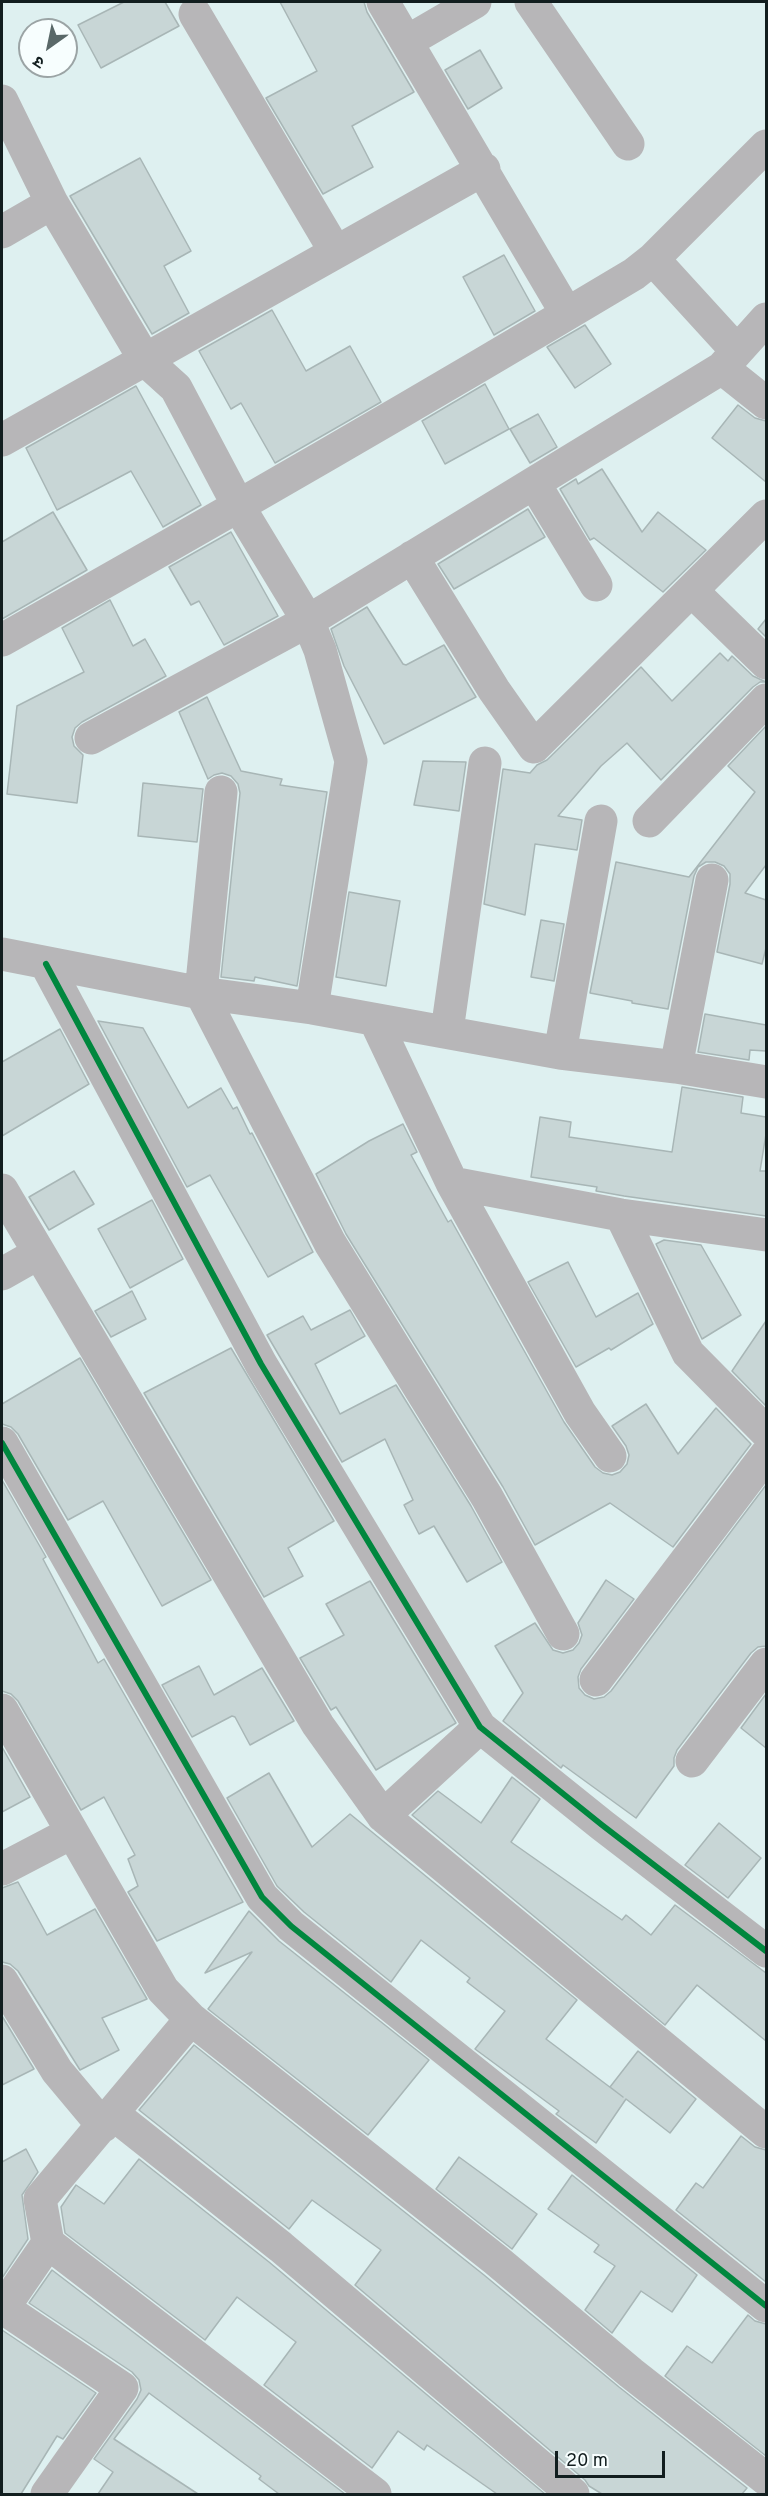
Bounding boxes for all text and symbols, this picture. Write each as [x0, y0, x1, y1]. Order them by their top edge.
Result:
north arrow [18, 18, 78, 78]
text: उ [30, 50, 49, 72]
scale bar [558, 2439, 668, 2477]
text: 20 m [566, 2450, 608, 2473]

